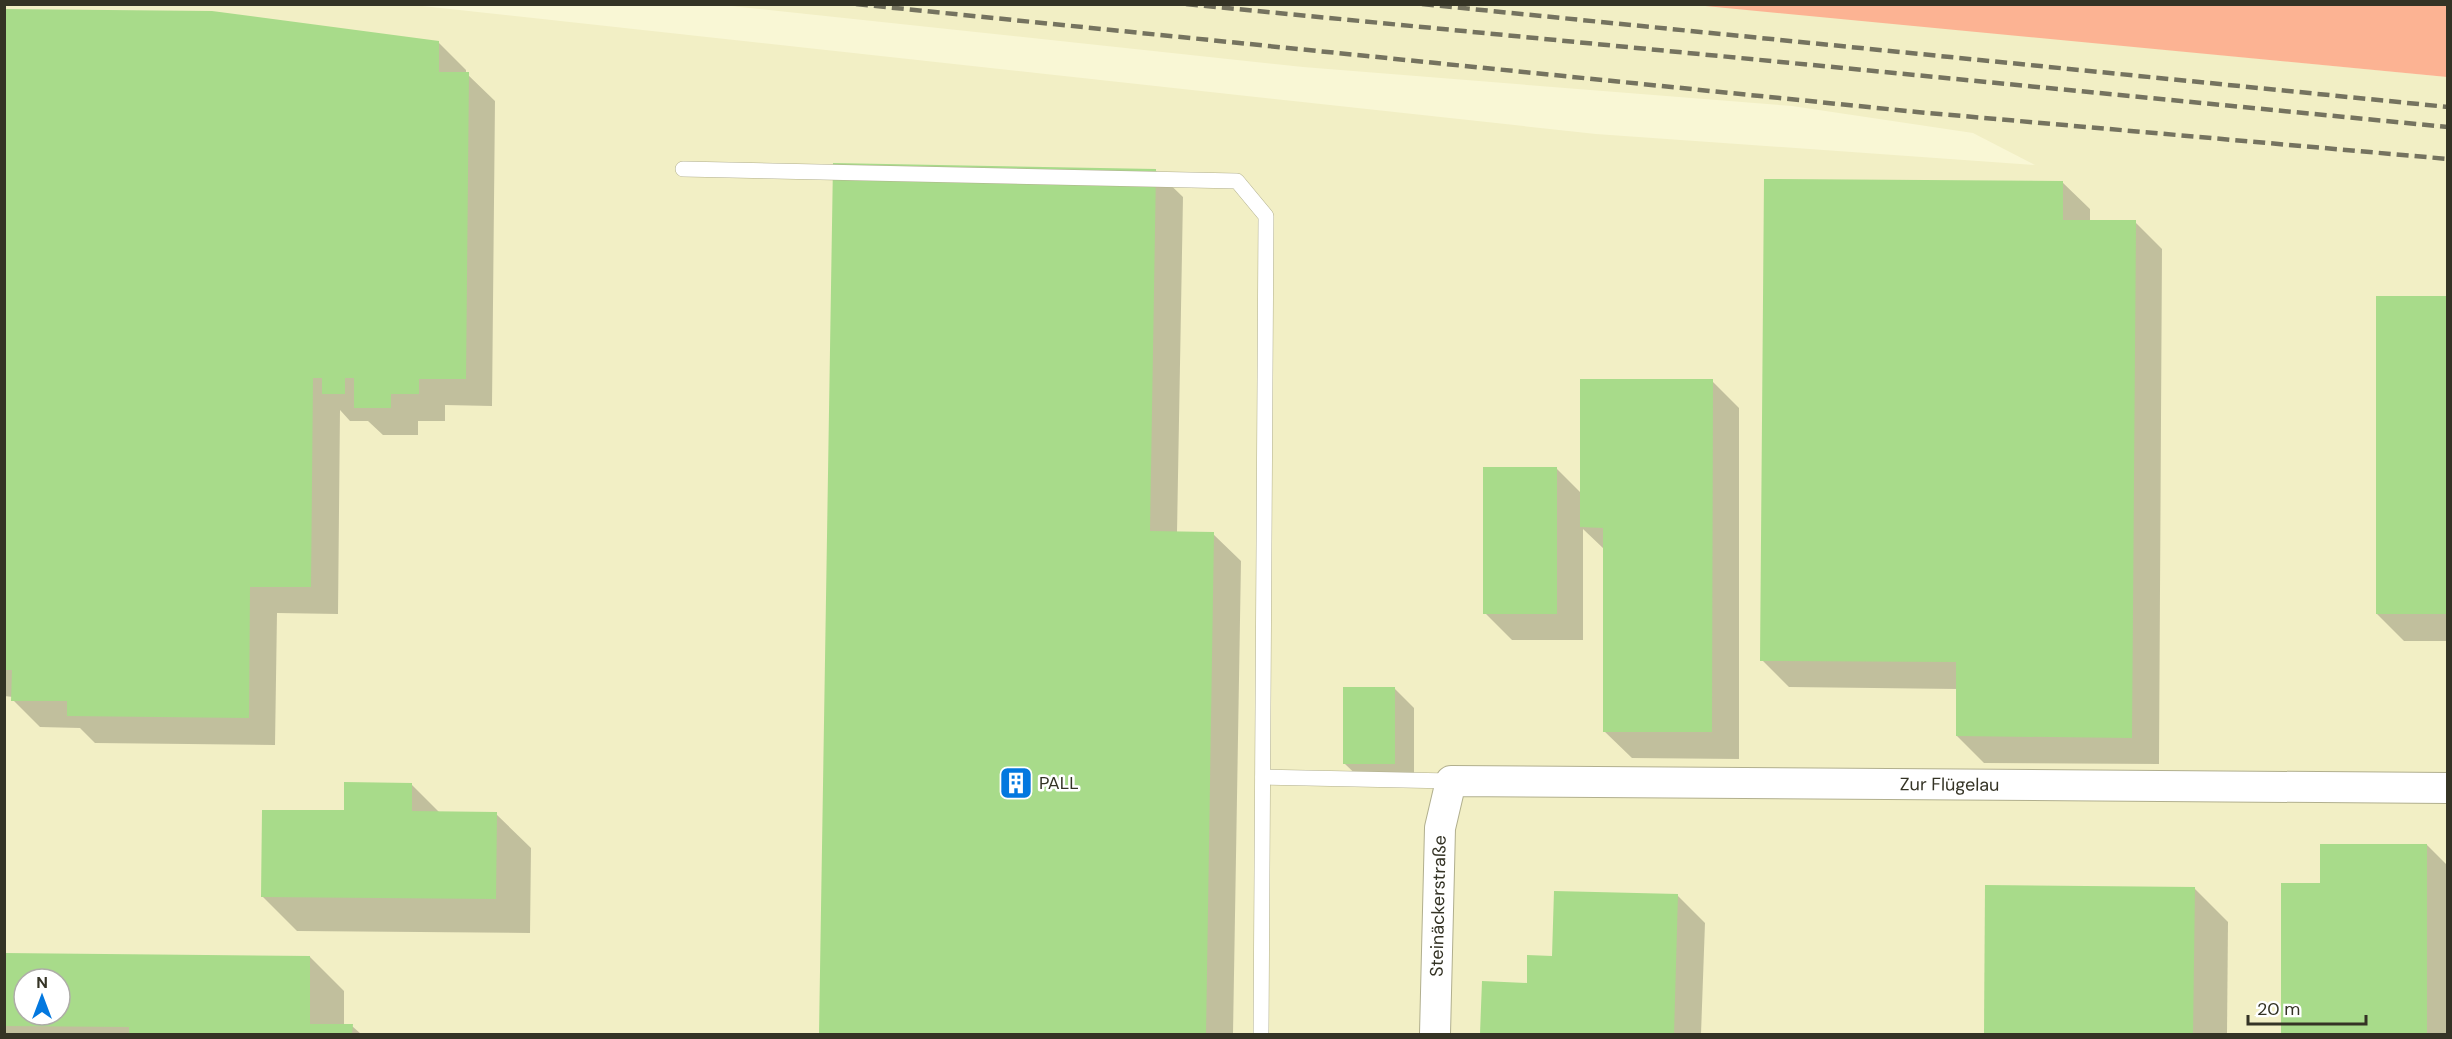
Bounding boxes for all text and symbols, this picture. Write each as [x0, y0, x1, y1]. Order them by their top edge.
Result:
building icon: PALL [998, 765, 1034, 801]
place label: PALL [1039, 771, 1079, 795]
street label: Zur Flügelau [1900, 772, 2000, 797]
street label: Steinäckerstraße [1424, 835, 1452, 977]
north arrow [12, 967, 72, 1027]
text: N [36, 972, 48, 993]
scale bar [2248, 988, 2366, 1026]
text: 20 m [2257, 997, 2300, 1021]

